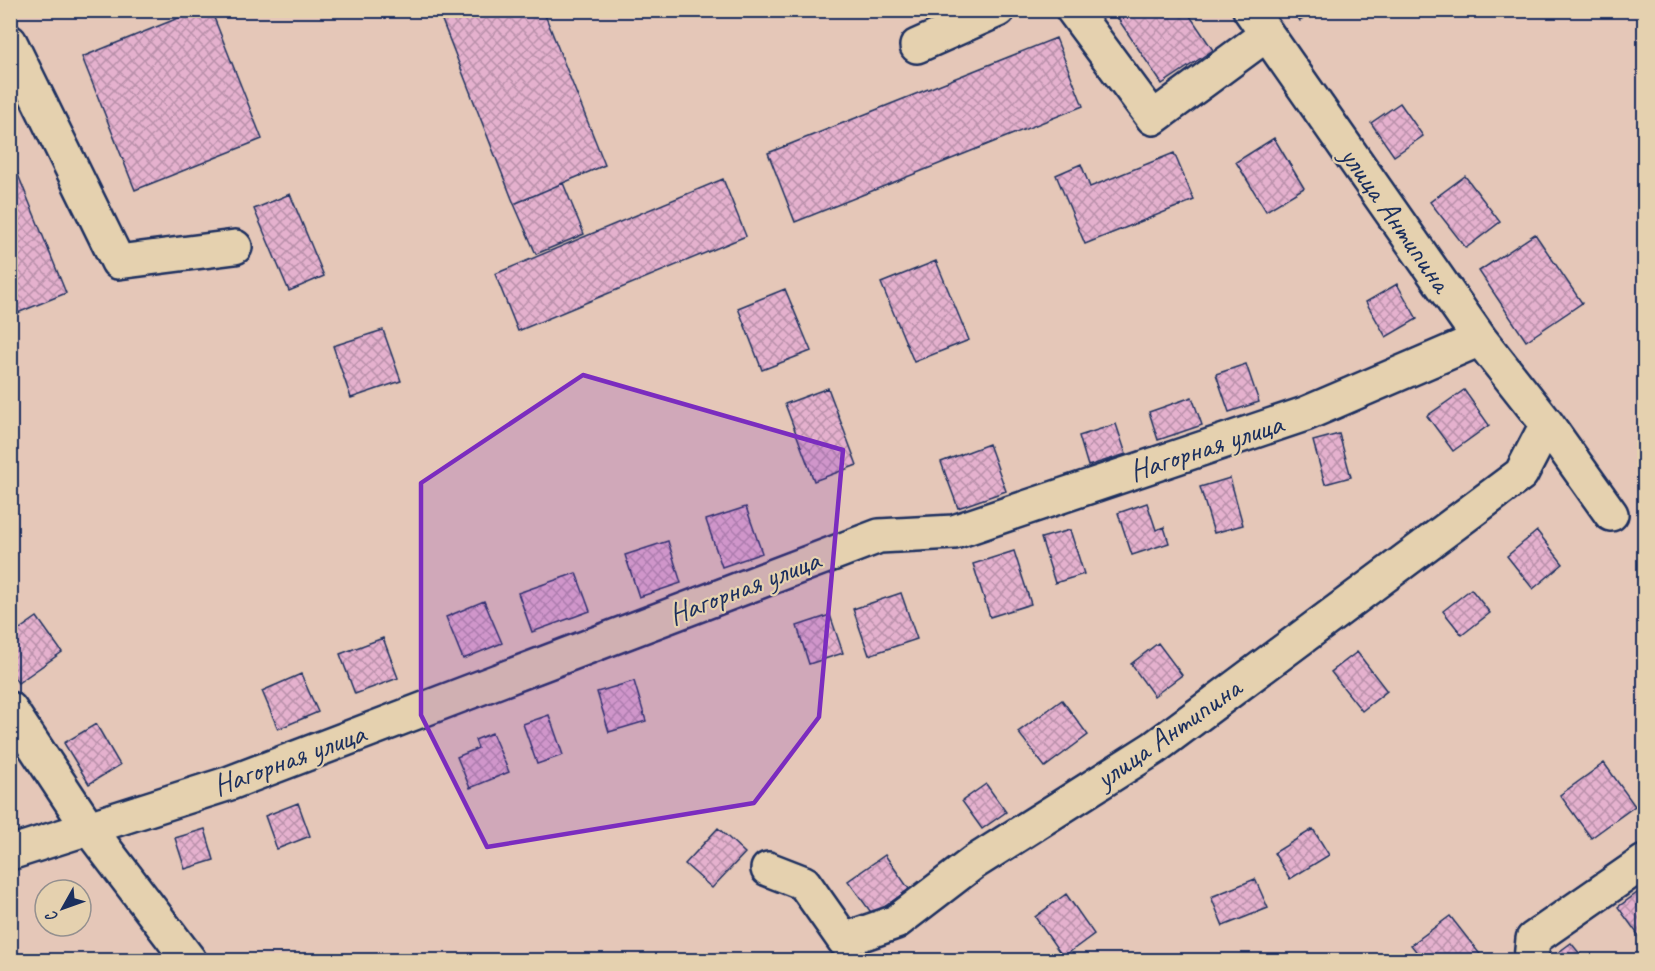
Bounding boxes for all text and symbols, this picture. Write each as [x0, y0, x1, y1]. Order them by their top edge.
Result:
street label: улица Антипина [1331, 137, 1462, 301]
street label: Нагорная улица [1124, 404, 1289, 490]
street label: Нагорная улица [663, 540, 827, 633]
street label: улица Антипина [1086, 667, 1250, 798]
street label: Нагорная улица [208, 713, 372, 804]
north arrow [33, 878, 93, 938]
text: С [41, 906, 62, 926]

